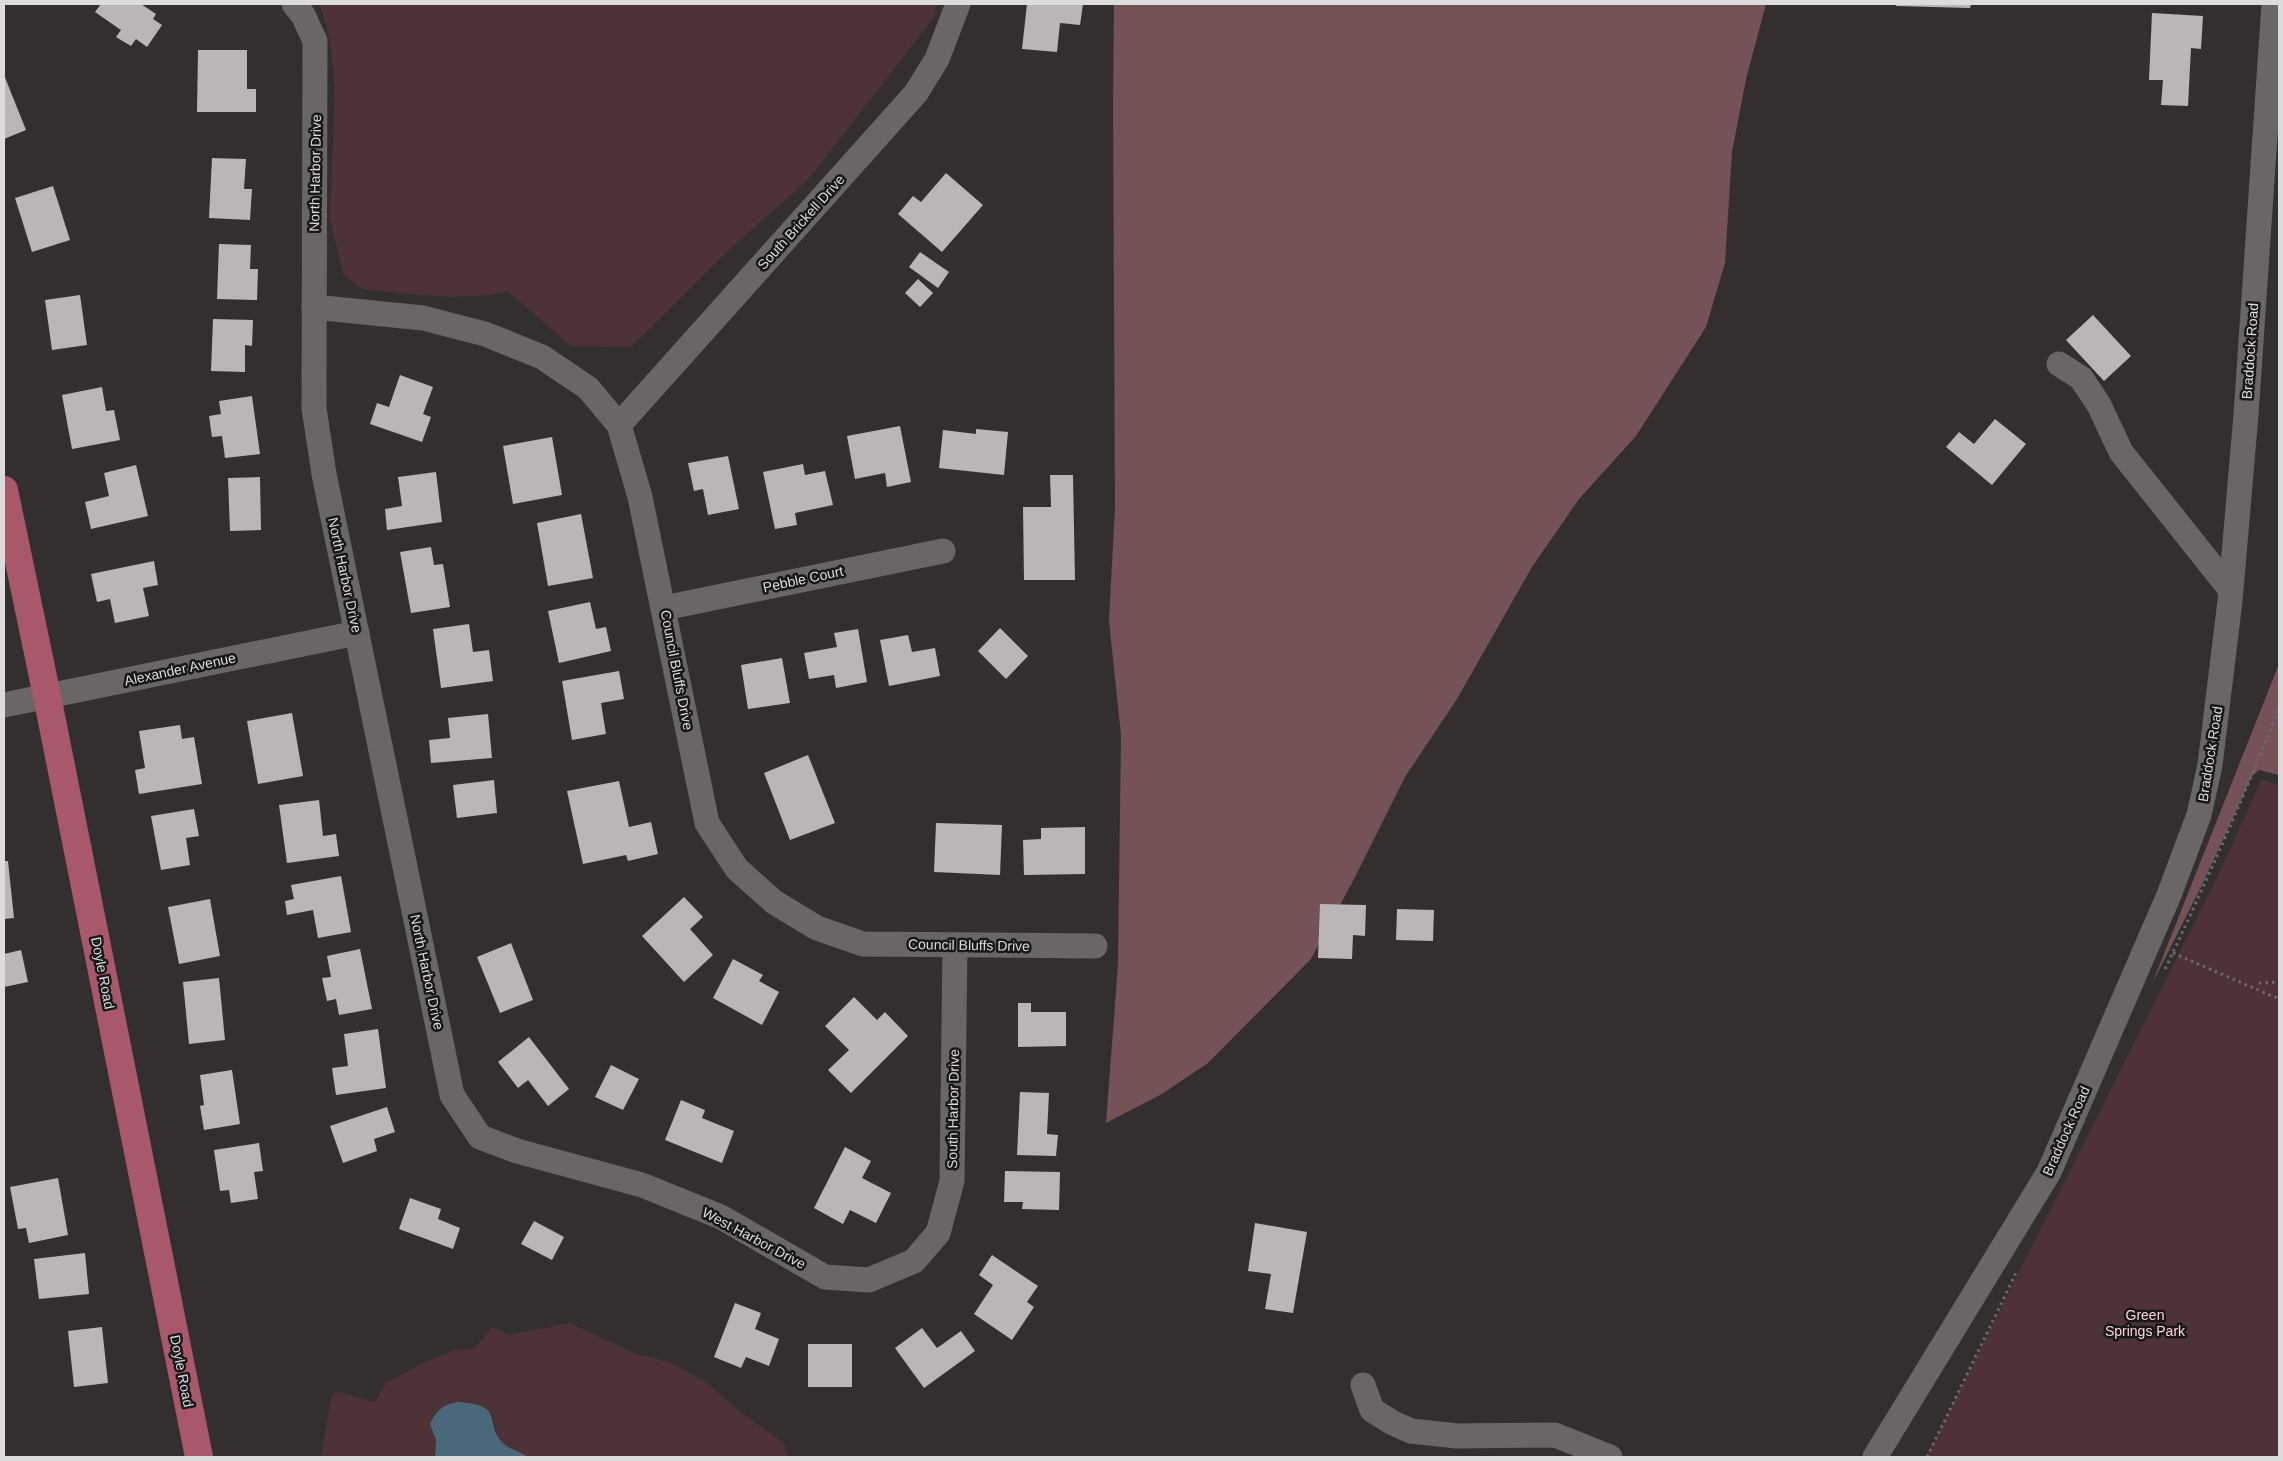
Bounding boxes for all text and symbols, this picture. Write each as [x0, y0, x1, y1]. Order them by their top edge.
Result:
street label: North Harbor Drive [306, 114, 324, 232]
street label: South Brickell Drive [754, 171, 848, 273]
street label: Braddock Road [2239, 302, 2261, 400]
street label: North Harbor Drive [325, 516, 365, 634]
street label: Pebble Court [761, 563, 845, 595]
street label: Council Bluffs Drive [658, 609, 697, 732]
street label: Alexander Avenue [123, 649, 237, 689]
street label: Braddock Road [2195, 705, 2225, 803]
street label: North Harbor Drive [407, 913, 447, 1031]
street label: Doyle Road [88, 936, 118, 1010]
street label: Council Bluffs Drive [908, 936, 1030, 954]
street label: South Harbor Drive [944, 1049, 962, 1169]
street label: Braddock Road [2039, 1084, 2093, 1178]
street label: West Harbor Drive [700, 1204, 809, 1272]
park label: Green Springs Park [2105, 1307, 2186, 1339]
street label: Doyle Road [167, 1334, 197, 1408]

